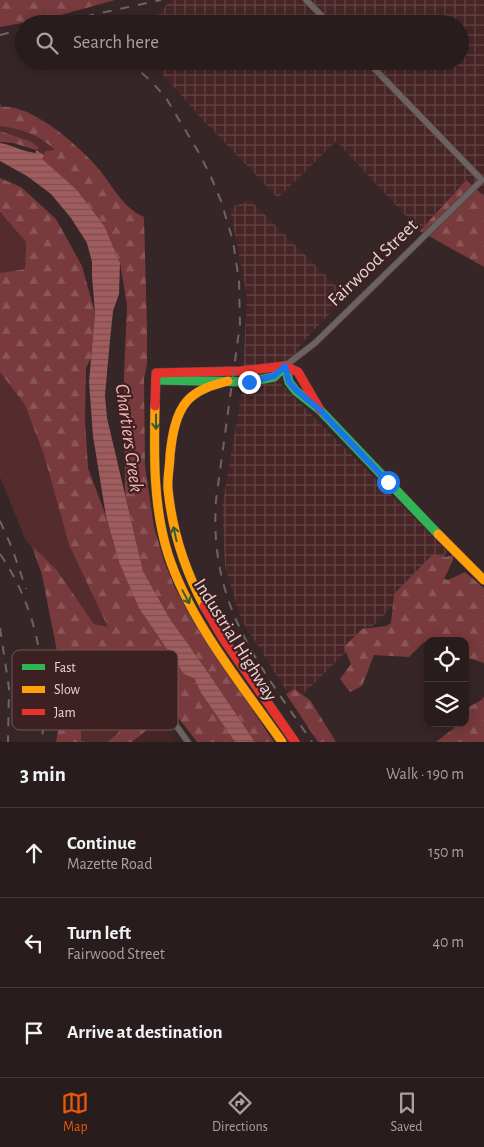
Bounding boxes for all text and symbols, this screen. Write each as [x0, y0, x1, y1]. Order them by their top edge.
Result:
search box [15, 15, 469, 70]
icon: search [33, 29, 61, 57]
text: Search here [73, 33, 159, 52]
street label: Fairwood Street [325, 216, 421, 310]
route end [238, 371, 261, 394]
water label: Chartiers Creek [111, 382, 147, 494]
one-way arrow [151, 414, 161, 430]
route start [377, 471, 400, 494]
one-way arrow [170, 527, 179, 543]
street label: Industrial Highway [190, 576, 280, 704]
one-way arrow [182, 589, 191, 604]
map controls [424, 637, 469, 727]
button: locate [424, 637, 469, 682]
legend [12, 650, 178, 730]
text: Fast [54, 661, 76, 675]
button: layers [424, 682, 469, 727]
text: Slow [54, 683, 81, 697]
text: Jam [54, 706, 76, 720]
text: 3 min [20, 764, 66, 785]
text: Walk · 190 m [386, 766, 464, 782]
text: Continue [67, 834, 136, 853]
icon: ahead [20, 839, 48, 867]
text: 150 m [428, 844, 464, 860]
text: Mazette Road [67, 856, 152, 872]
text: Turn left [67, 924, 131, 943]
icon: left [20, 929, 48, 957]
text: 40 m [432, 934, 464, 950]
text: Fairwood Street [67, 946, 165, 962]
icon: arrive [20, 1019, 48, 1047]
text: Arrive at destination [67, 1023, 223, 1042]
tab: Map [61, 1089, 89, 1136]
tab: Directions [212, 1089, 268, 1136]
tab: Saved [391, 1089, 423, 1136]

